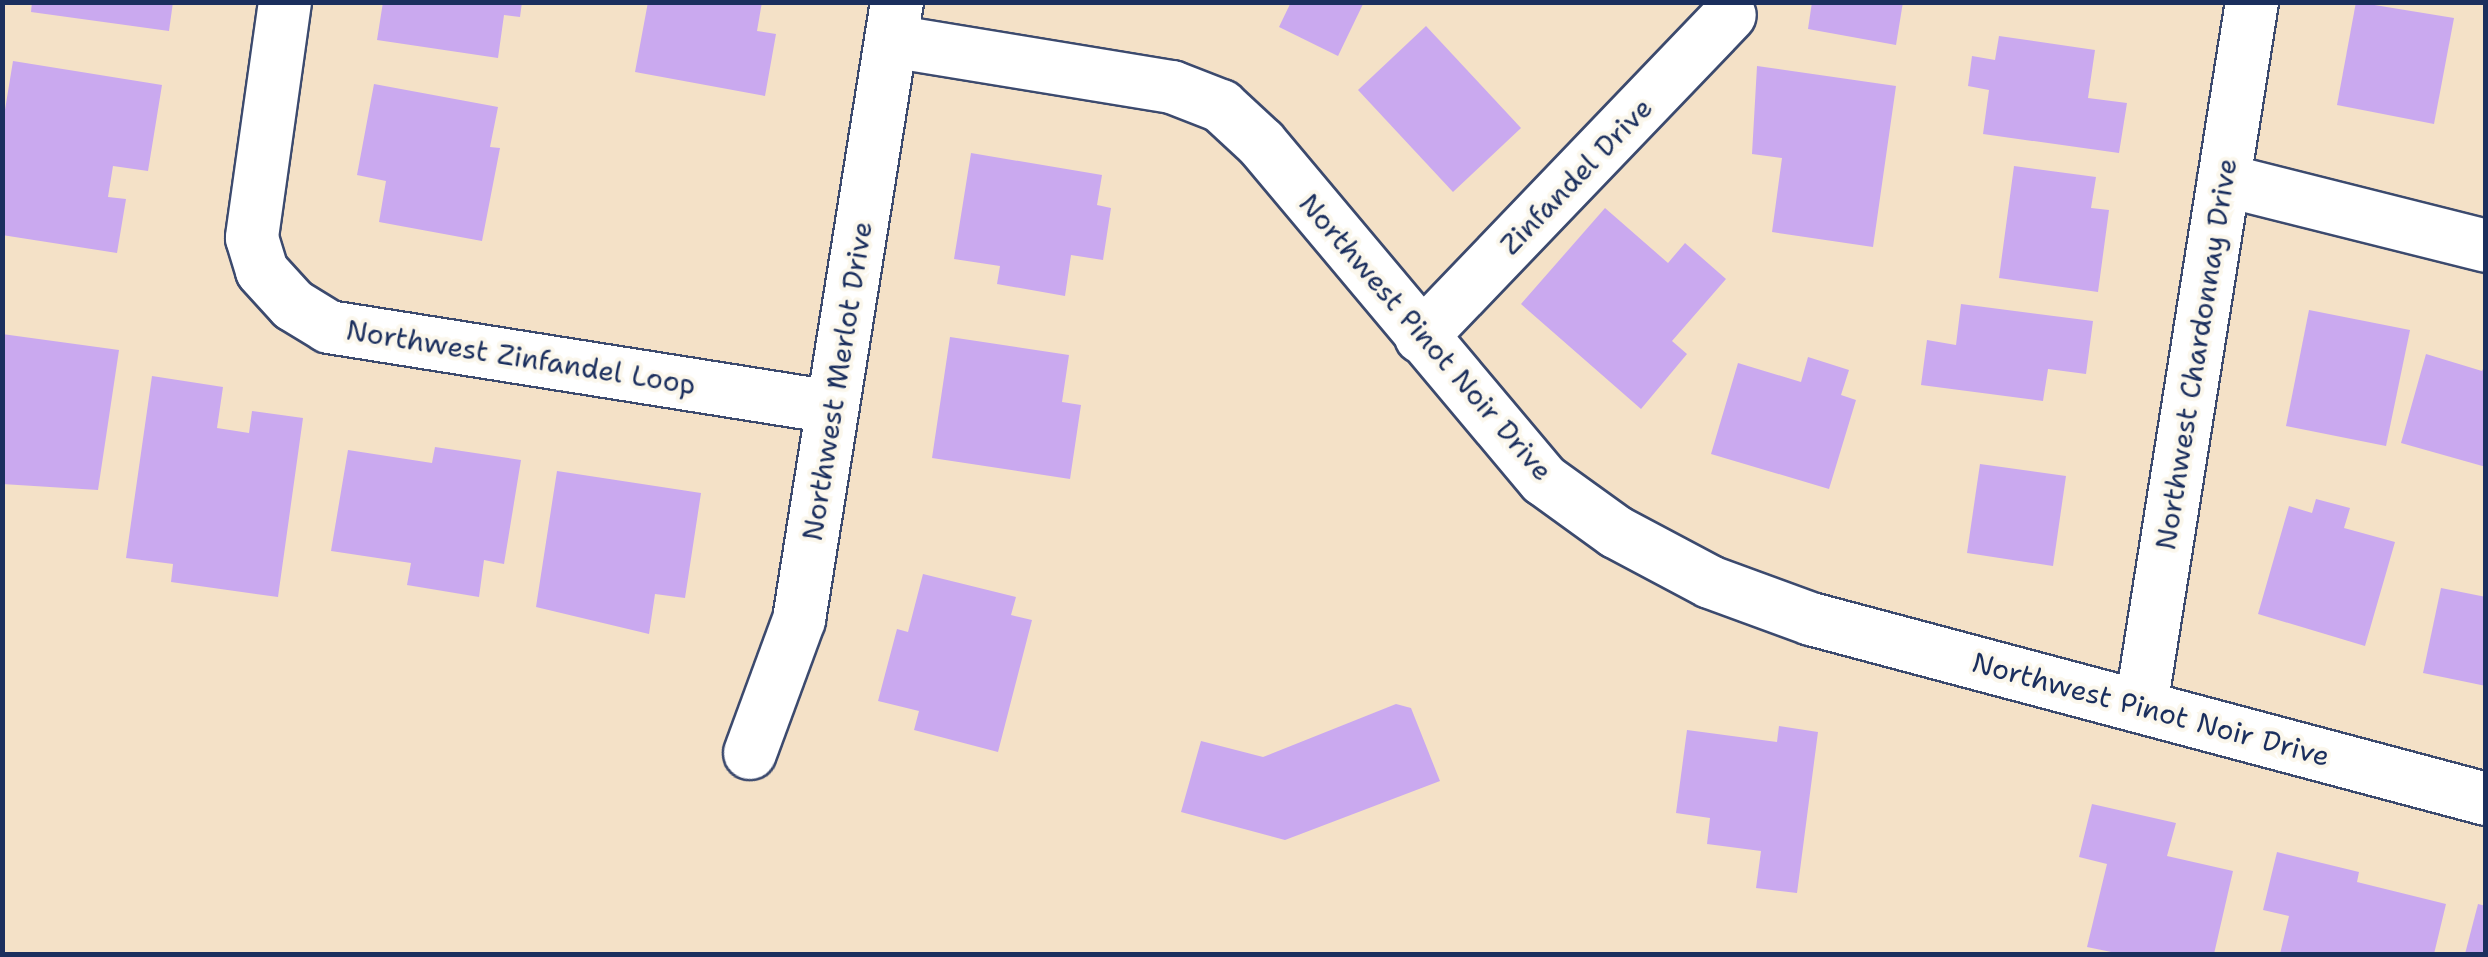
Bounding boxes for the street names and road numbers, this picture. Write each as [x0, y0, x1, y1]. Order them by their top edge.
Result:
street label: Zinfandel Drive [1493, 91, 1659, 261]
street label: Northwest Chardonnay Drive [2148, 156, 2244, 552]
street label: Northwest Pinot Noir Drive [1292, 187, 1560, 487]
street label: Northwest Merlot Drive [795, 219, 879, 543]
street label: Northwest Zinfandel Loop [344, 313, 698, 401]
street label: Northwest Pinot Noir Drive [1968, 645, 2334, 773]

